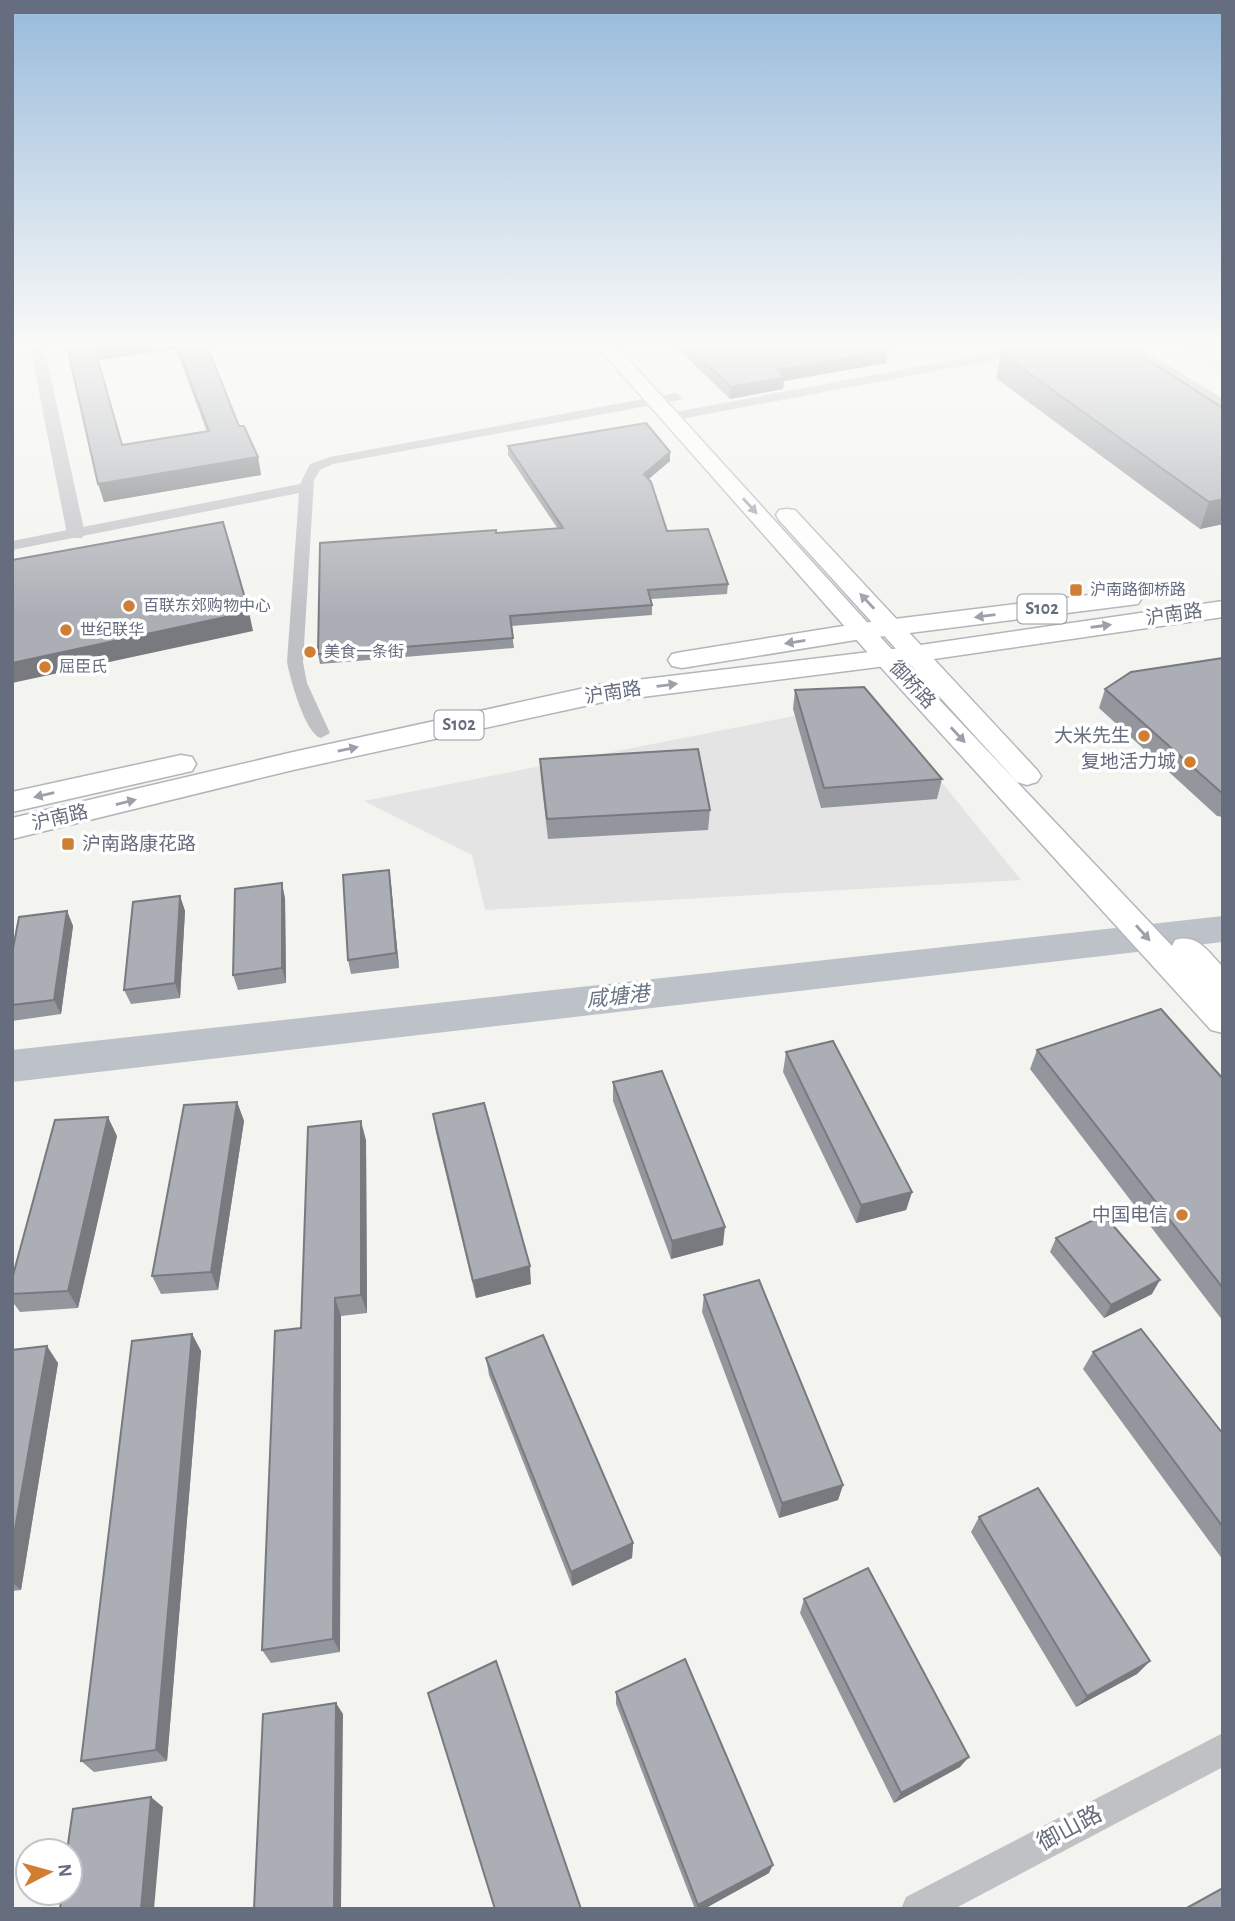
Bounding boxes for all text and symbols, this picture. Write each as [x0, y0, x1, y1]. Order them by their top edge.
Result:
one-way arrow [741, 497, 757, 514]
place label: 沪南路御桥路 [1090, 581, 1186, 598]
marker: 沪南路御桥路 [1068, 582, 1084, 598]
one-way arrow [859, 593, 875, 610]
road number: S102 [1018, 594, 1066, 624]
place label: 百联东郊购物中心 [143, 597, 271, 614]
marker: 百联东郊购物中心 [121, 598, 137, 614]
street label: 沪南路 [1144, 601, 1204, 628]
one-way arrow [974, 610, 996, 621]
one-way arrow [1090, 620, 1112, 631]
place label: 世纪联华 [80, 621, 144, 638]
marker: 世纪联华 [58, 622, 74, 638]
one-way arrow [783, 637, 805, 648]
place label: 美食一条街 [324, 643, 404, 660]
marker: 美食一条街 [302, 644, 318, 660]
street label: 御桥路 [886, 656, 940, 712]
place label: 屈臣氏 [59, 658, 107, 675]
marker: 屈臣氏 [37, 659, 53, 675]
street label: 沪南路 [583, 678, 643, 707]
one-way arrow [656, 679, 678, 690]
road number: S102 [434, 710, 484, 740]
one-way arrow [950, 726, 966, 743]
place label: 大米先生 [1054, 726, 1130, 746]
marker: 大米先生 [1136, 728, 1152, 744]
one-way arrow [337, 744, 359, 755]
place label: 复地活力城 [1081, 751, 1176, 772]
marker: 复地活力城 [1182, 754, 1198, 770]
one-way arrow [33, 789, 55, 800]
one-way arrow [115, 796, 137, 807]
street label: 沪南路 [30, 801, 90, 834]
place label: 沪南路康花路 [82, 833, 196, 854]
marker: 沪南路康花路 [60, 836, 76, 852]
one-way arrow [1135, 924, 1151, 942]
water label: 咸塘港 [585, 982, 653, 1011]
place label: 中国电信 [1092, 1204, 1168, 1225]
marker: 中国电信 [1174, 1207, 1190, 1223]
street label: 御山路 [1033, 1801, 1106, 1855]
north arrow [14, 1837, 84, 1907]
text: N [54, 1863, 75, 1878]

